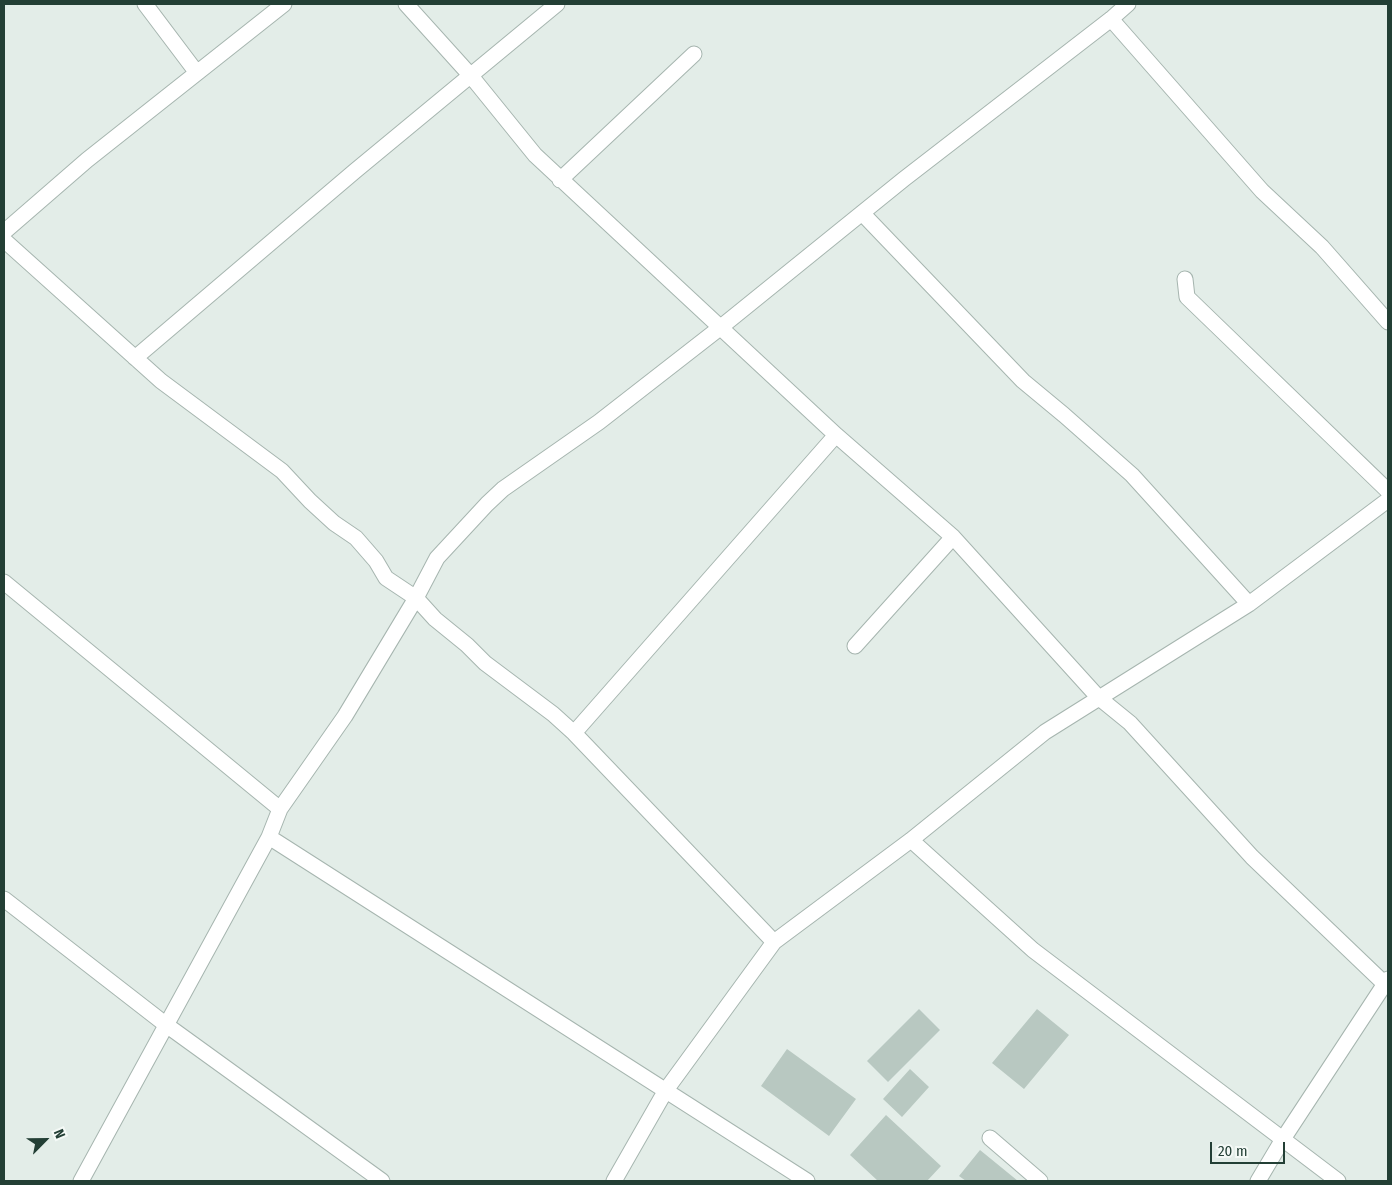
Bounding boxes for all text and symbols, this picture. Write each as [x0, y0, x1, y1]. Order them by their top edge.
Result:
north arrow [20, 1115, 70, 1165]
text: N [50, 1127, 69, 1141]
scale bar [1212, 1132, 1287, 1164]
text: 20 m [1218, 1142, 1248, 1160]

